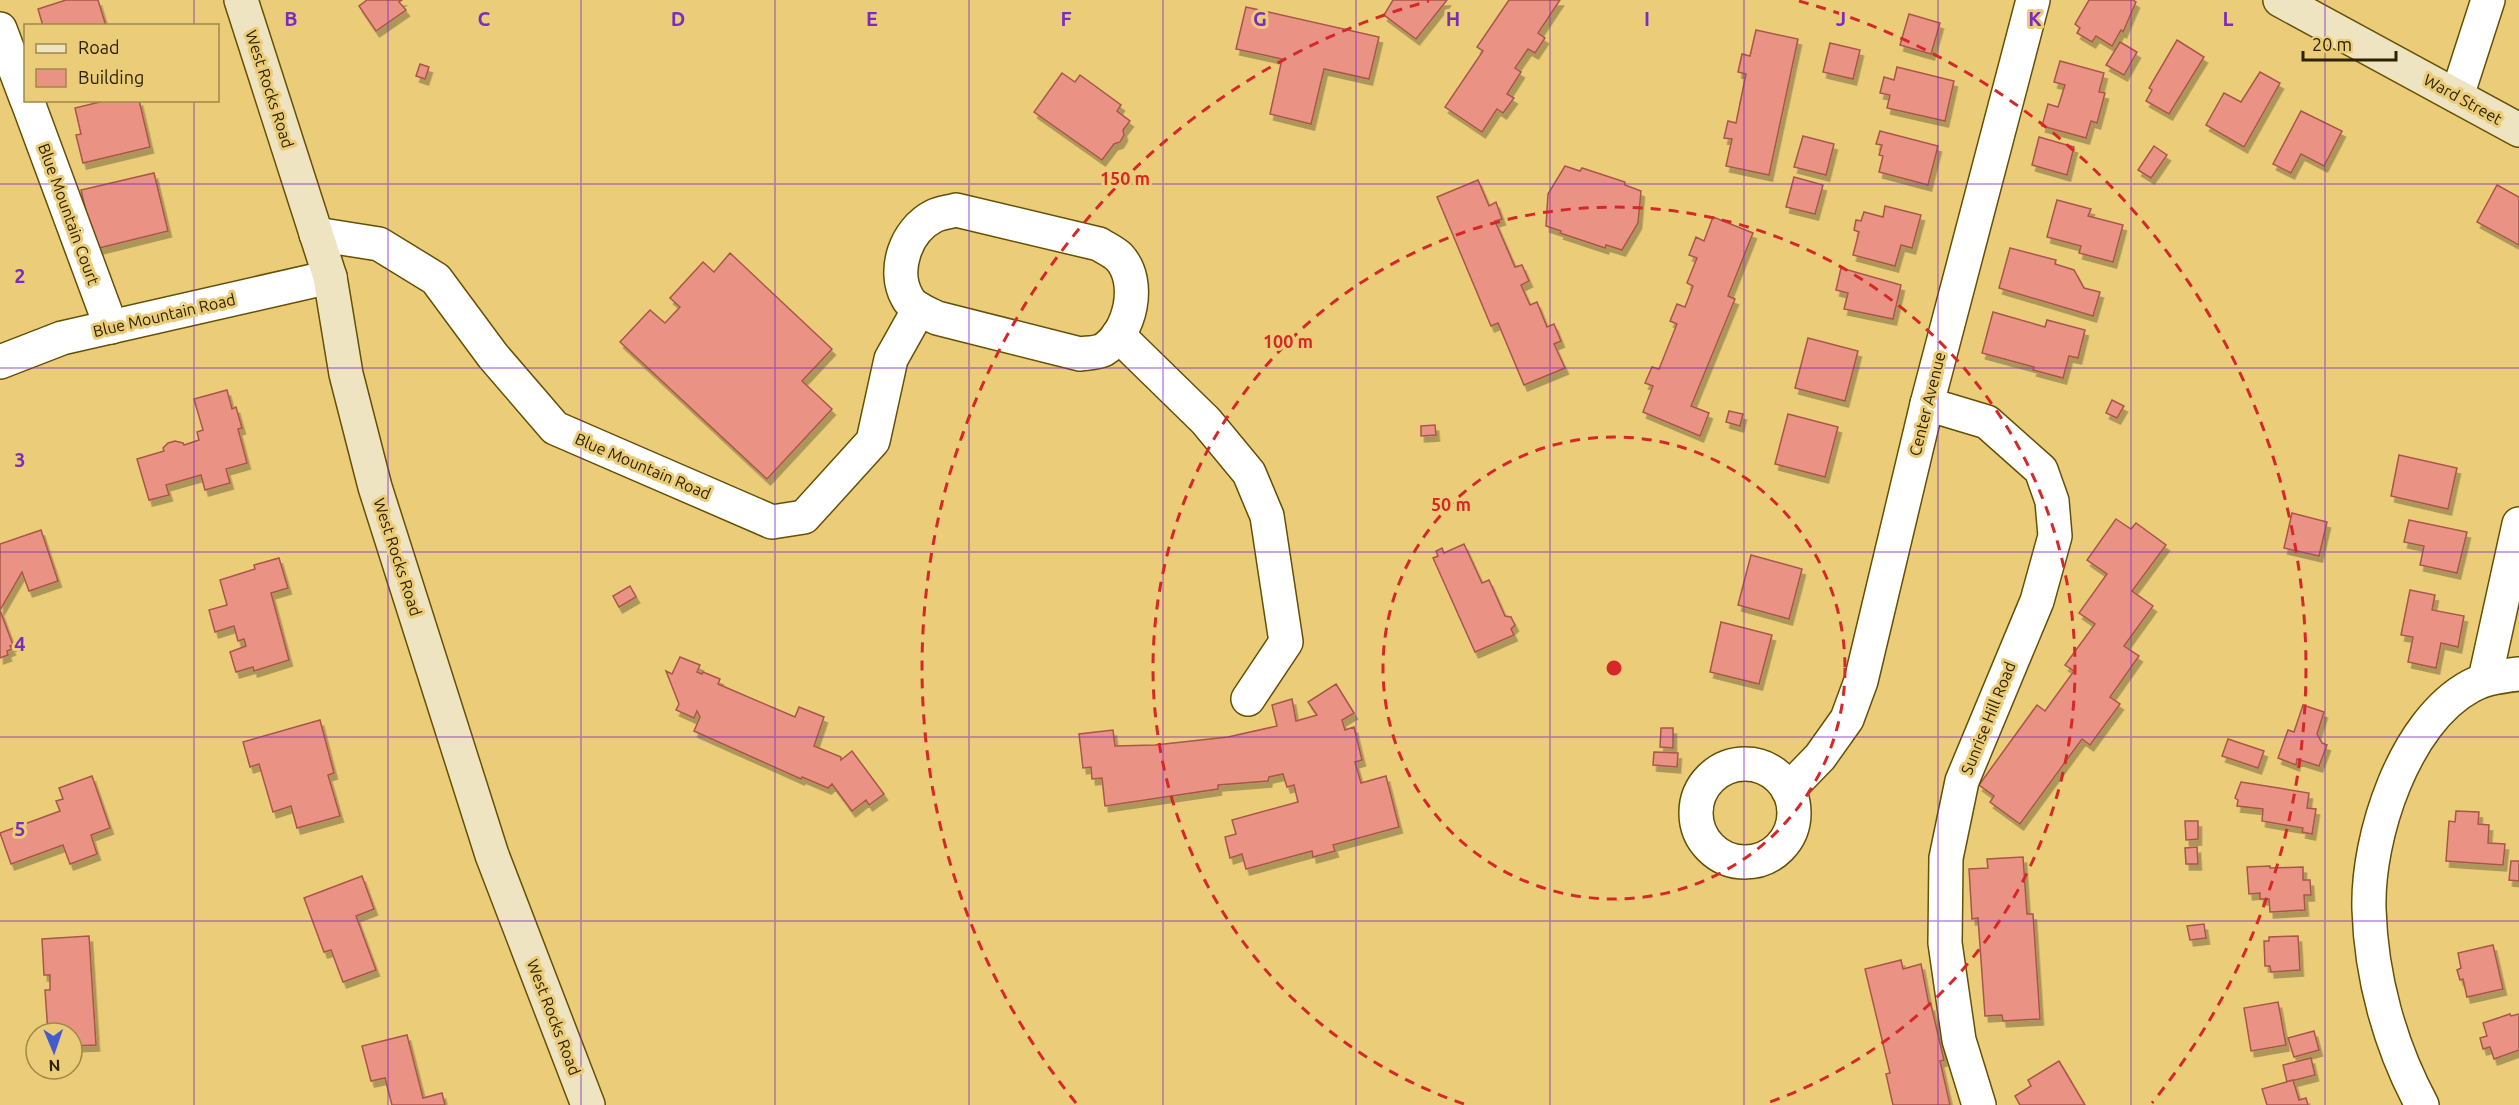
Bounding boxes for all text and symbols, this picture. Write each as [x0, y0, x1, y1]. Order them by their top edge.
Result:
text: B [284, 7, 298, 30]
text: C [478, 7, 491, 30]
text: D [671, 7, 685, 30]
text: E [866, 7, 878, 30]
text: F [1060, 7, 1072, 30]
text: G [1253, 7, 1267, 30]
text: H [1446, 7, 1460, 30]
text: I [1644, 7, 1650, 30]
text: J [1836, 7, 1846, 30]
text: K [2028, 7, 2042, 30]
text: L [2223, 7, 2234, 30]
legend [24, 24, 219, 102]
scale bar [2303, 24, 2396, 62]
street label: West Rocks Road [242, 28, 298, 150]
text: 20 m [2312, 34, 2352, 54]
text: Road [78, 37, 120, 57]
text: Building [78, 67, 144, 87]
street label: Ward Street [2421, 70, 2506, 128]
street label: Blue Mountain Court [35, 141, 103, 288]
text: 150 m [1100, 168, 1150, 188]
text: 2 [14, 264, 26, 287]
street label: Blue Mountain Road [91, 290, 237, 340]
text: 100 m [1263, 331, 1313, 351]
street label: Center Avenue [1905, 350, 1949, 458]
street label: Blue Mountain Road [572, 429, 714, 503]
text: 3 [14, 448, 26, 471]
text: 50 m [1431, 494, 1471, 514]
street label: West Rocks Road [370, 496, 426, 618]
text: 4 [14, 632, 26, 655]
centre of rings [1604, 658, 1624, 678]
street label: Sunrise Hill Road [1957, 659, 2019, 777]
text: 5 [14, 817, 26, 840]
street label: West Rocks Road [524, 957, 584, 1077]
north arrow [24, 1021, 84, 1081]
text: N [48, 1057, 61, 1075]

